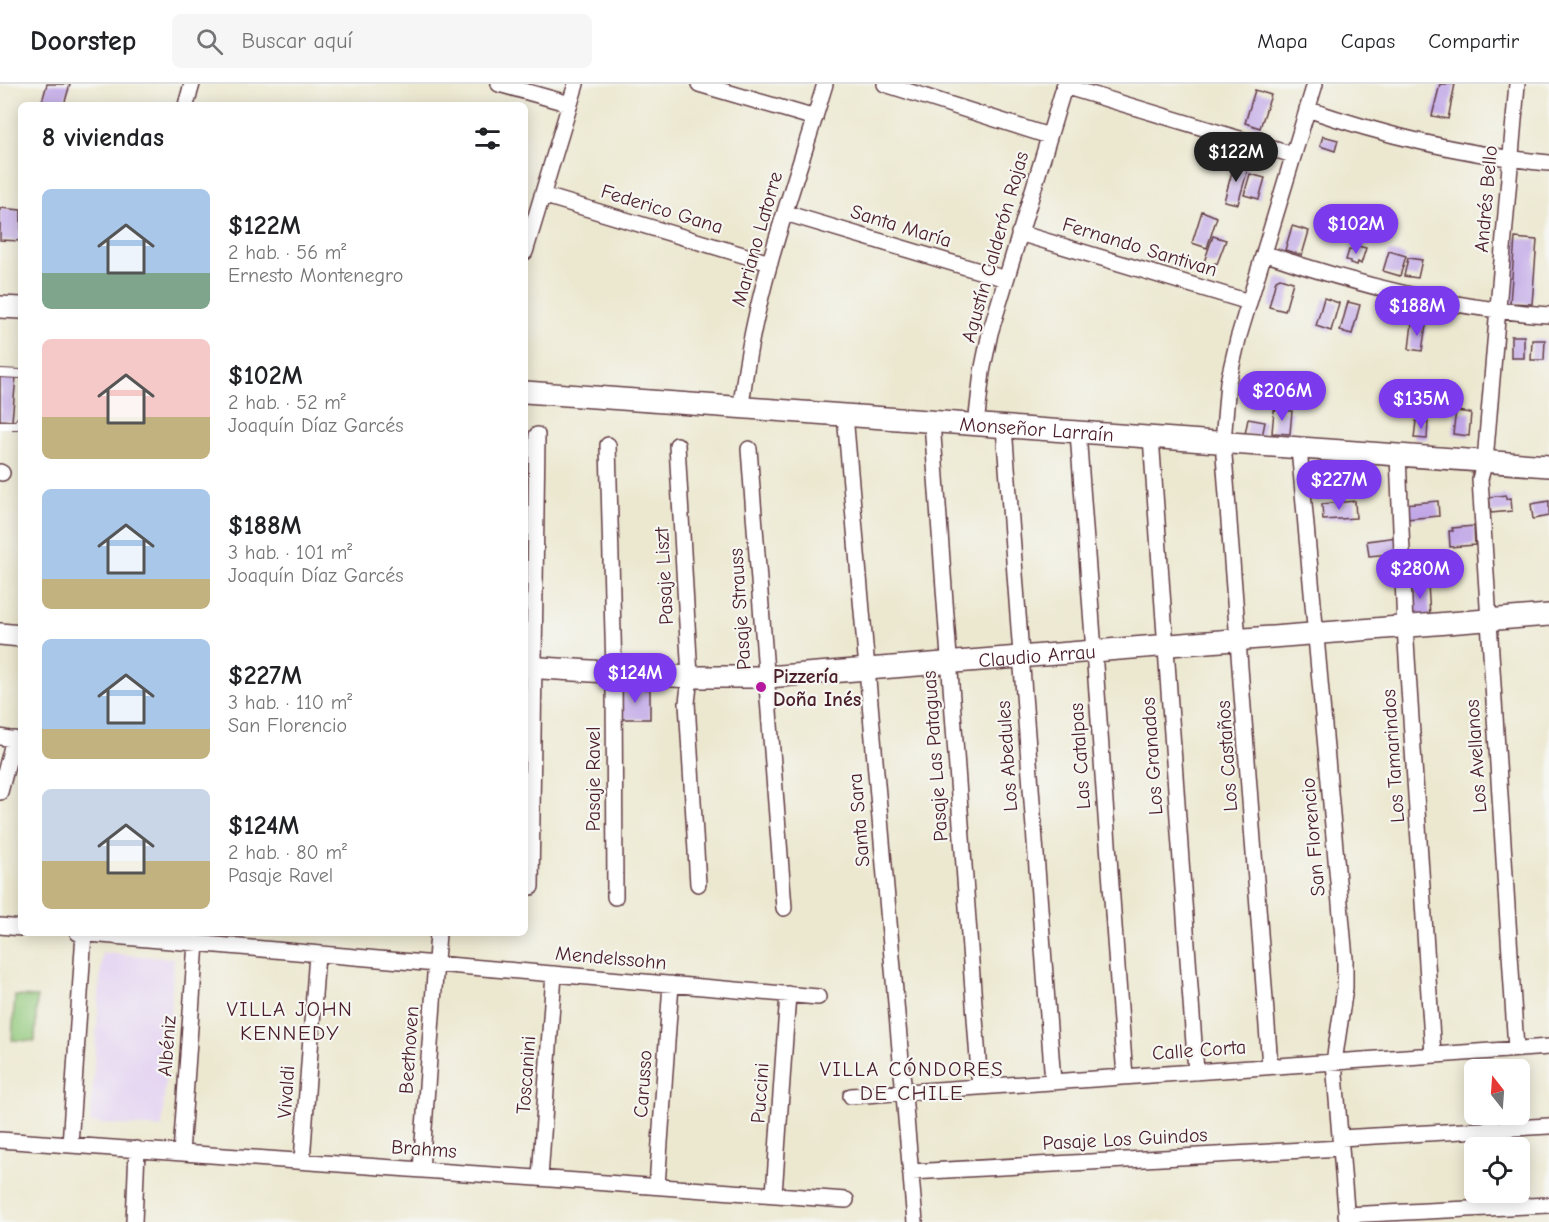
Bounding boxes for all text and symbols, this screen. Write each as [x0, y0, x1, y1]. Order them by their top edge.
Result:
search box [172, 14, 592, 68]
text: Doorstep [30, 25, 136, 57]
icon: search [193, 25, 226, 58]
text: Buscar aquí [241, 28, 352, 54]
text: Mapa [1257, 29, 1308, 53]
text: Capas [1341, 29, 1395, 53]
text: Compartir [1428, 29, 1519, 53]
icon: filters [471, 122, 504, 155]
text: 8 viviendas [42, 123, 164, 153]
pin: $122M [1194, 132, 1278, 183]
text: $122M [1208, 140, 1264, 163]
street label: Andrés Bello [1470, 144, 1502, 254]
street label: Agustín Calderón Rojas [957, 149, 1033, 345]
street label: Mariano Latorre [727, 169, 787, 309]
street label: Federico Gana [598, 180, 726, 238]
street label: Santa María [848, 200, 954, 252]
pin: $102M [1314, 204, 1398, 255]
text: $122M [228, 211, 301, 241]
text: $102M [1327, 212, 1385, 235]
icon: home [90, 213, 162, 285]
street label: Fernando Santivan [1060, 213, 1220, 281]
text: 2 hab. · 56 m² [228, 241, 346, 264]
text: Ernesto Montenegro [228, 264, 403, 287]
pin: $188M [1375, 286, 1459, 337]
text: $188M [1389, 294, 1445, 317]
text: $102M [228, 361, 303, 391]
icon: home [90, 363, 162, 435]
pin: $206M [1240, 371, 1324, 422]
text: $206M [1252, 379, 1312, 402]
pin: $135M [1379, 379, 1463, 430]
text: $135M [1393, 387, 1449, 410]
text: 2 hab. · 52 m² [228, 391, 346, 414]
street label: Monseñor Larraín [959, 412, 1115, 446]
text: Joaquín Díaz Garcés [228, 414, 404, 437]
pin: $227M [1297, 460, 1381, 511]
text: $227M [1311, 468, 1367, 491]
text: $188M [228, 511, 301, 541]
icon: home [90, 513, 162, 585]
street label: Pasaje Liszt [650, 525, 678, 626]
text: 3 hab. · 101 m² [228, 541, 352, 564]
street label: Pasaje Strauss [724, 547, 756, 671]
pin: $280M [1378, 549, 1462, 600]
text: $280M [1390, 557, 1450, 580]
text: Joaquín Díaz Garcés [228, 564, 404, 587]
street label: Claudio Arrau [977, 640, 1096, 672]
pin: $124M [593, 653, 677, 704]
text: $227M [228, 661, 302, 691]
text: $124M [608, 661, 662, 684]
icon: home [90, 663, 162, 735]
place label: Pizzería Doña Inés [773, 665, 861, 711]
street label: Pasaje Las Pataguas [918, 670, 952, 842]
marker: Pizzería Doña Inés [754, 680, 768, 694]
street label: Los Tamarindos [1377, 688, 1409, 824]
text: 3 hab. · 110 m² [228, 691, 352, 714]
street label: Los Granados [1136, 696, 1168, 816]
street label: Los Avellanos [1461, 699, 1491, 813]
street label: Los Abedules [992, 700, 1022, 812]
street label: Los Castaños [1212, 700, 1242, 812]
street label: Las Catalpas [1065, 702, 1095, 810]
text: San Florencio [228, 714, 347, 737]
street label: Pasaje Ravel [582, 726, 605, 832]
street label: Santa Sara [843, 772, 875, 868]
street label: San Florencio [1296, 777, 1330, 897]
text: $124M [228, 811, 299, 841]
icon: home [90, 813, 162, 885]
text: 2 hab. · 80 m² [228, 841, 347, 864]
text: Pasaje Ravel [228, 864, 333, 887]
street label: Mendelssohn [554, 942, 668, 974]
district label: VILLA JOHN KENNEDY [227, 997, 353, 1045]
street label: Beethoven [394, 1005, 424, 1095]
street label: Albéniz [153, 1014, 181, 1077]
street label: Toscanini [512, 1035, 540, 1115]
street label: Calle Corta [1151, 1035, 1247, 1065]
street label: Carusso [629, 1049, 657, 1119]
district label: VILLA CÓNDORES DE CHILE [820, 1057, 1004, 1105]
north arrow [1464, 1059, 1530, 1125]
map controls [1464, 1059, 1530, 1203]
street label: Puccini [746, 1062, 774, 1124]
street label: Vivaldi [273, 1065, 299, 1119]
street label: Pasaje Los Guindos [1042, 1123, 1208, 1155]
street label: Brahms [390, 1135, 458, 1163]
button: locate [1464, 1137, 1530, 1203]

